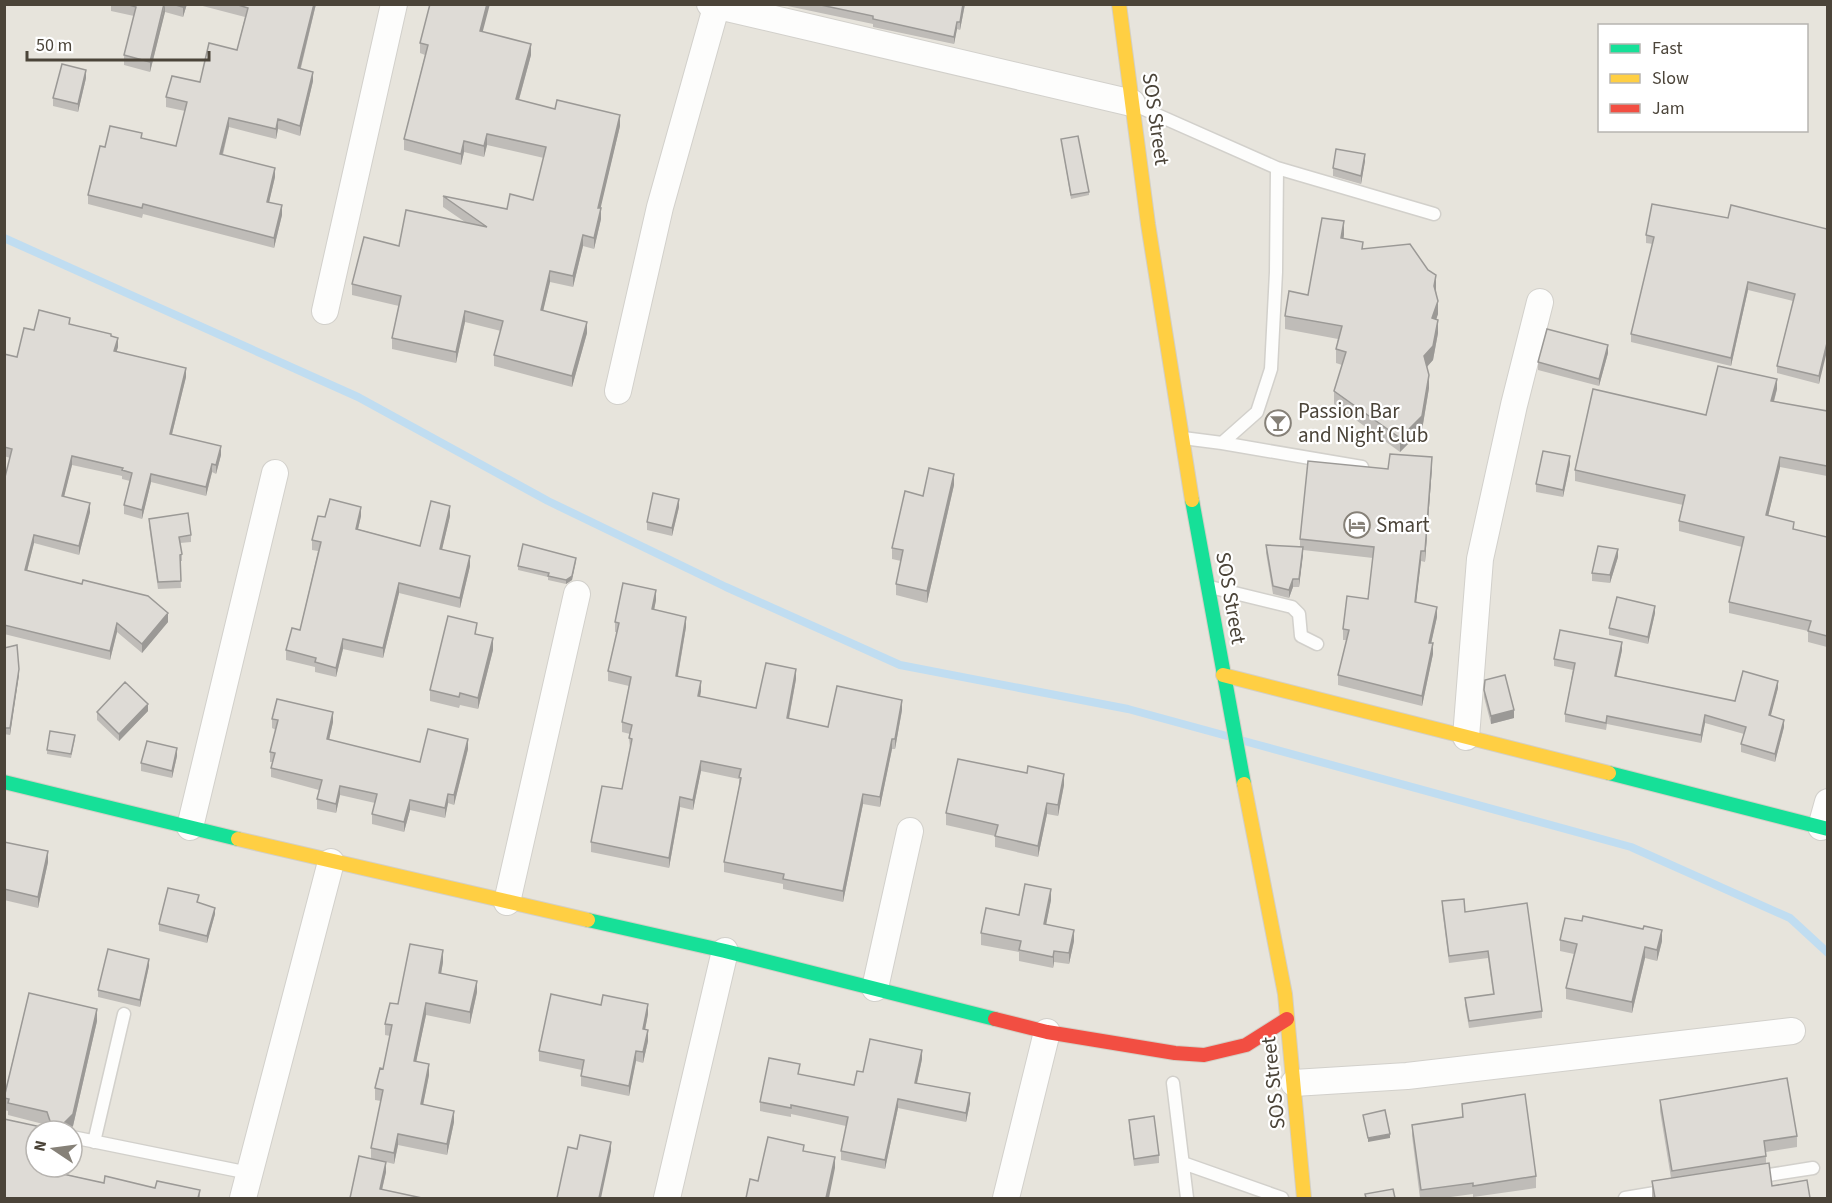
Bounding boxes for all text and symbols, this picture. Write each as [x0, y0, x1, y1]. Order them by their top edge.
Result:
scale bar [27, 24, 208, 62]
legend [1598, 24, 1808, 132]
text: 50 m [36, 33, 72, 58]
text: Fast [1652, 36, 1683, 61]
text: Slow [1652, 66, 1689, 91]
street label: SOS Street [1135, 71, 1177, 167]
text: Jam [1652, 96, 1685, 121]
place label: Passion Bar and Night Club [1298, 396, 1428, 450]
bar icon: Passion Bar and Night Club [1263, 408, 1293, 438]
hotel icon: Smart [1342, 510, 1372, 540]
place label: Smart [1376, 510, 1430, 540]
street label: SOS Street [1208, 550, 1254, 646]
street label: SOS Street [1253, 1035, 1293, 1131]
north arrow [24, 1119, 84, 1179]
text: N [28, 1138, 52, 1154]

